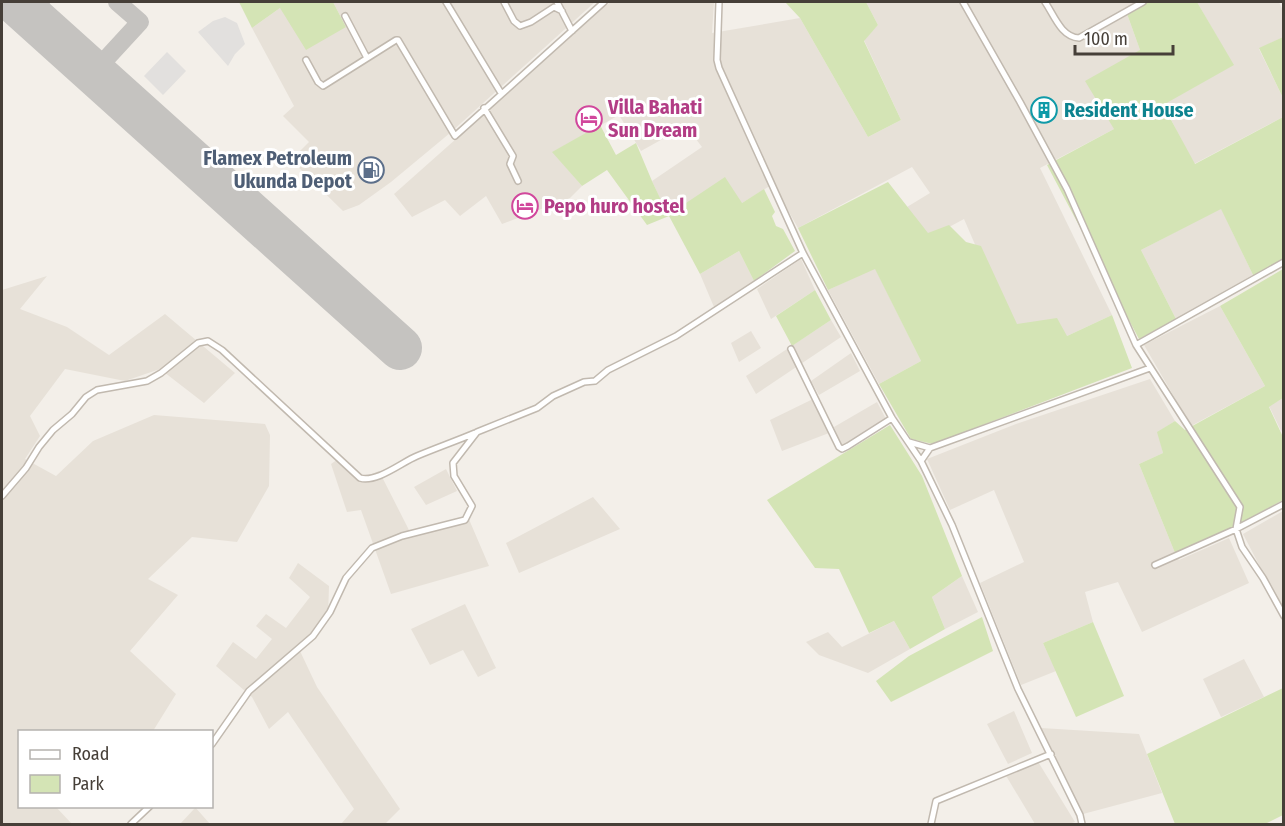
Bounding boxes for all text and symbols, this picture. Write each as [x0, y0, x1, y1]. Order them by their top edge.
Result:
scale bar [1075, 18, 1172, 56]
text: 100 m [1084, 28, 1128, 50]
place label: Villa Bahati Sun Dream [607, 95, 702, 142]
building icon: Resident House [1029, 95, 1059, 125]
place label: Resident House [1064, 98, 1194, 122]
hotel icon: Villa Bahati Sun Dream [574, 104, 604, 134]
place label: Flamex Petroleum Ukunda Depot [203, 146, 353, 193]
fuel station icon: Flamex Petroleum Ukunda Depot [356, 155, 386, 185]
hotel icon: Pepo huro hostel [510, 191, 540, 221]
place label: Pepo huro hostel [544, 194, 685, 218]
legend [18, 730, 213, 808]
text: Road [72, 743, 109, 765]
text: Park [72, 773, 105, 795]

